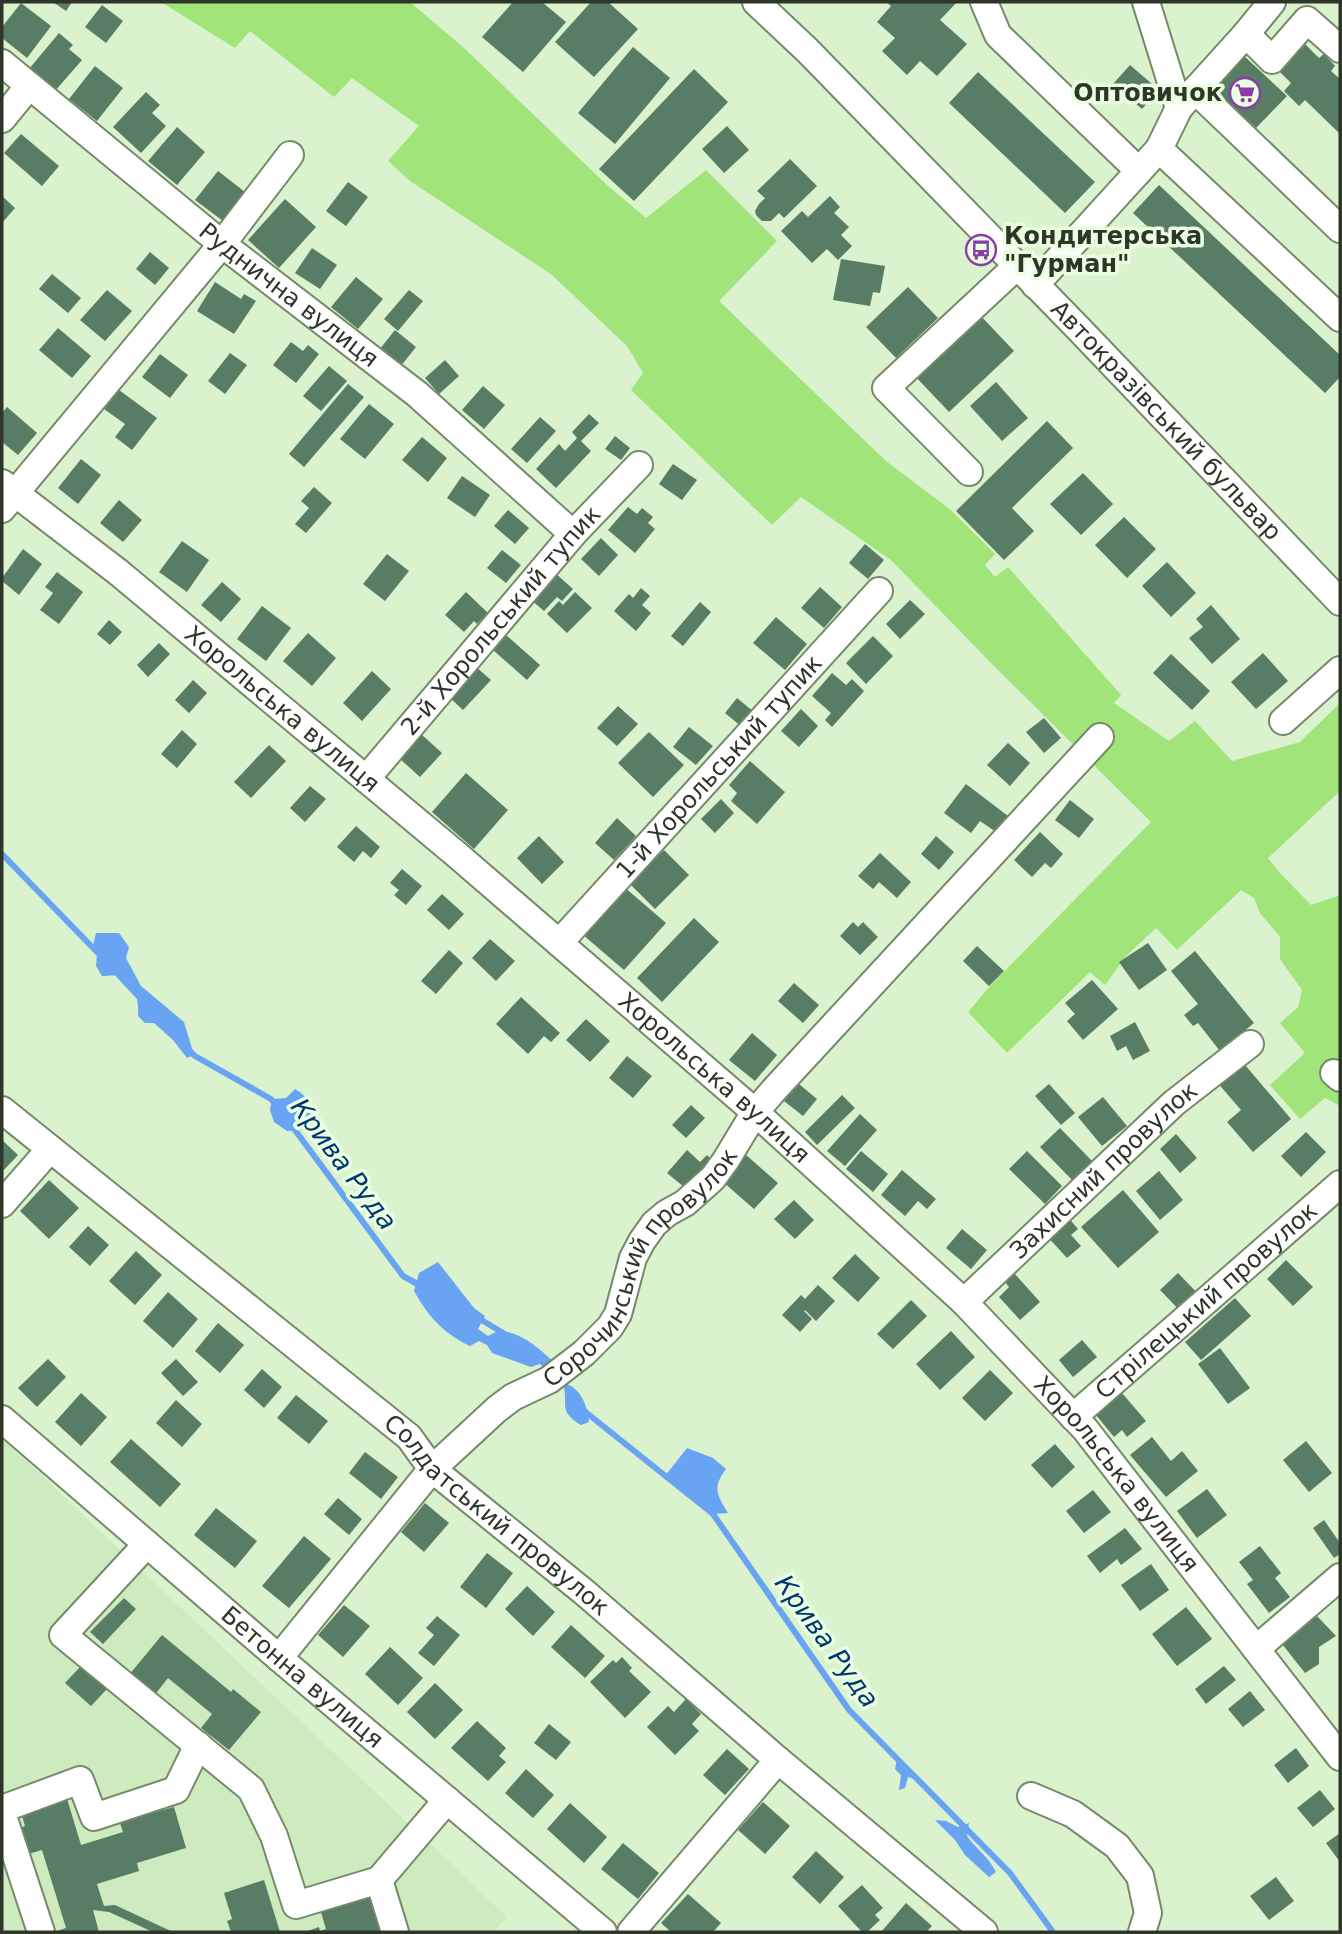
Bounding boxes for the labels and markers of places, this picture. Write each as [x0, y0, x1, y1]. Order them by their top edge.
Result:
supermarket icon: Оптовичок [1228, 76, 1262, 110]
place label: Оптовичок [1073, 79, 1222, 107]
place label: Кондитерська "Гурман" [1004, 222, 1202, 278]
bus stop icon: Кондитерська "Гурман" [964, 233, 998, 267]

